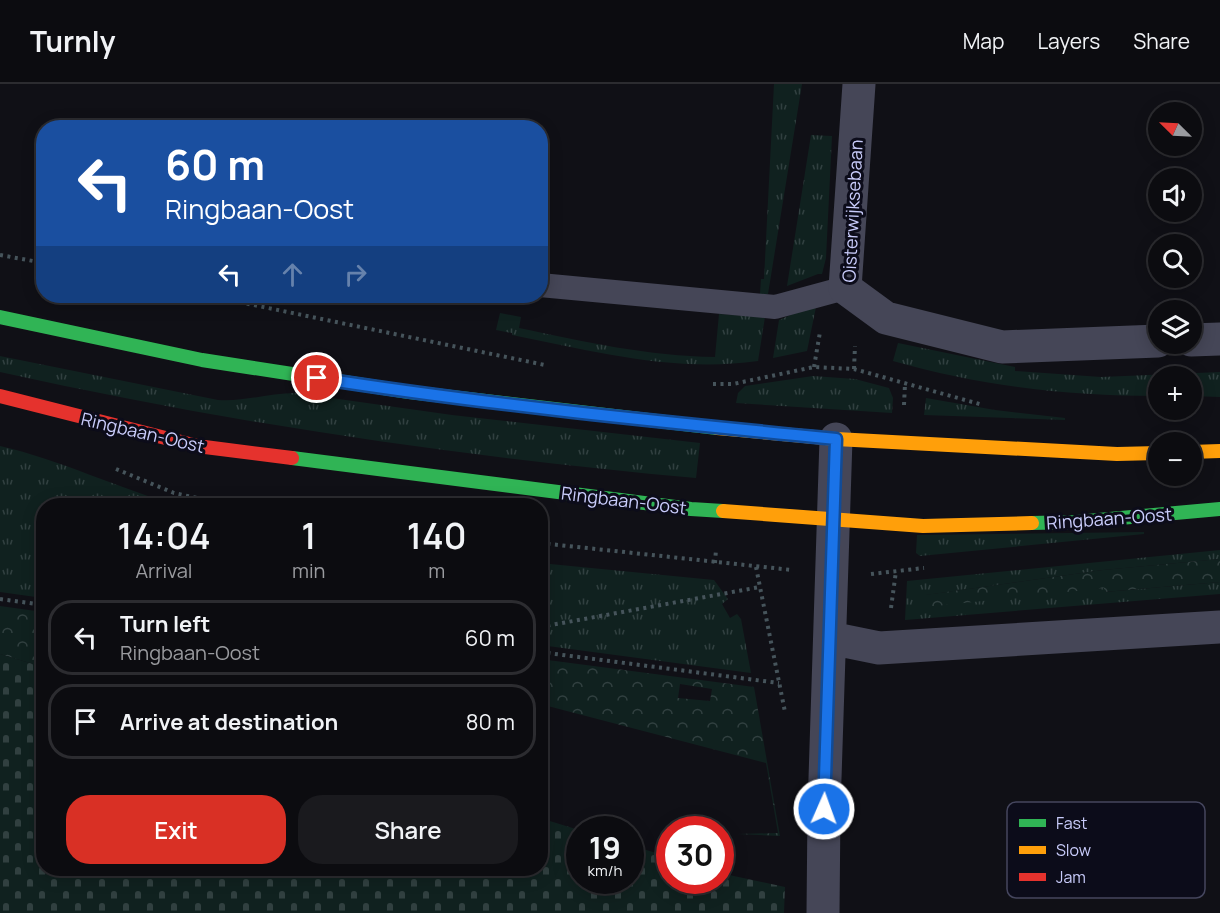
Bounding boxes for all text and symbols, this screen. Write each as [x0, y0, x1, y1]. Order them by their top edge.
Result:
text: Turnly [30, 22, 115, 60]
text: Map [963, 27, 1004, 55]
text: Layers [1037, 27, 1100, 55]
text: Share [1133, 27, 1190, 55]
north arrow [1148, 102, 1202, 156]
map controls [1148, 102, 1202, 486]
text: 60 m [165, 135, 265, 193]
street label: Oisterwijksebaan [836, 139, 868, 283]
icon: left [66, 144, 144, 222]
button: sound [1148, 168, 1202, 222]
text: Ringbaan-Oost [165, 190, 354, 227]
button: search [1148, 234, 1202, 288]
icon: left [213, 258, 246, 291]
icon: ahead [276, 258, 309, 291]
icon: right [339, 258, 372, 291]
button: layers [1148, 300, 1202, 354]
pin [291, 352, 342, 403]
icon: arrive [300, 361, 333, 394]
button: + [1148, 366, 1202, 420]
street label: Ringbaan-Oost [79, 406, 207, 458]
button: − [1148, 432, 1202, 486]
street label: Ringbaan-Oost [560, 480, 688, 520]
street label: Ringbaan-Oost [1045, 502, 1173, 534]
text: 14:04 [117, 511, 211, 560]
text: 1 [301, 511, 316, 560]
text: 140 [407, 511, 467, 560]
text: Arrival [135, 557, 193, 584]
text: min [292, 557, 325, 584]
text: m [428, 557, 445, 584]
text: Turn left [120, 609, 210, 639]
icon: left [69, 621, 102, 654]
text: 60 m [465, 623, 515, 653]
text: Ringbaan-Oost [120, 639, 260, 666]
icon: arrive [69, 705, 102, 738]
text: Arrive at destination [120, 707, 338, 737]
text: 80 m [466, 707, 515, 737]
position arrow [792, 777, 856, 841]
button: Exit [66, 795, 286, 864]
button: Share [298, 795, 518, 864]
legend [1007, 802, 1205, 898]
text: Fast [1056, 812, 1087, 834]
speed limit sign: 30 [656, 816, 734, 894]
text: 19 [589, 827, 621, 868]
text: Slow [1056, 839, 1091, 861]
text: km/h [588, 860, 622, 881]
text: Jam [1056, 866, 1086, 888]

